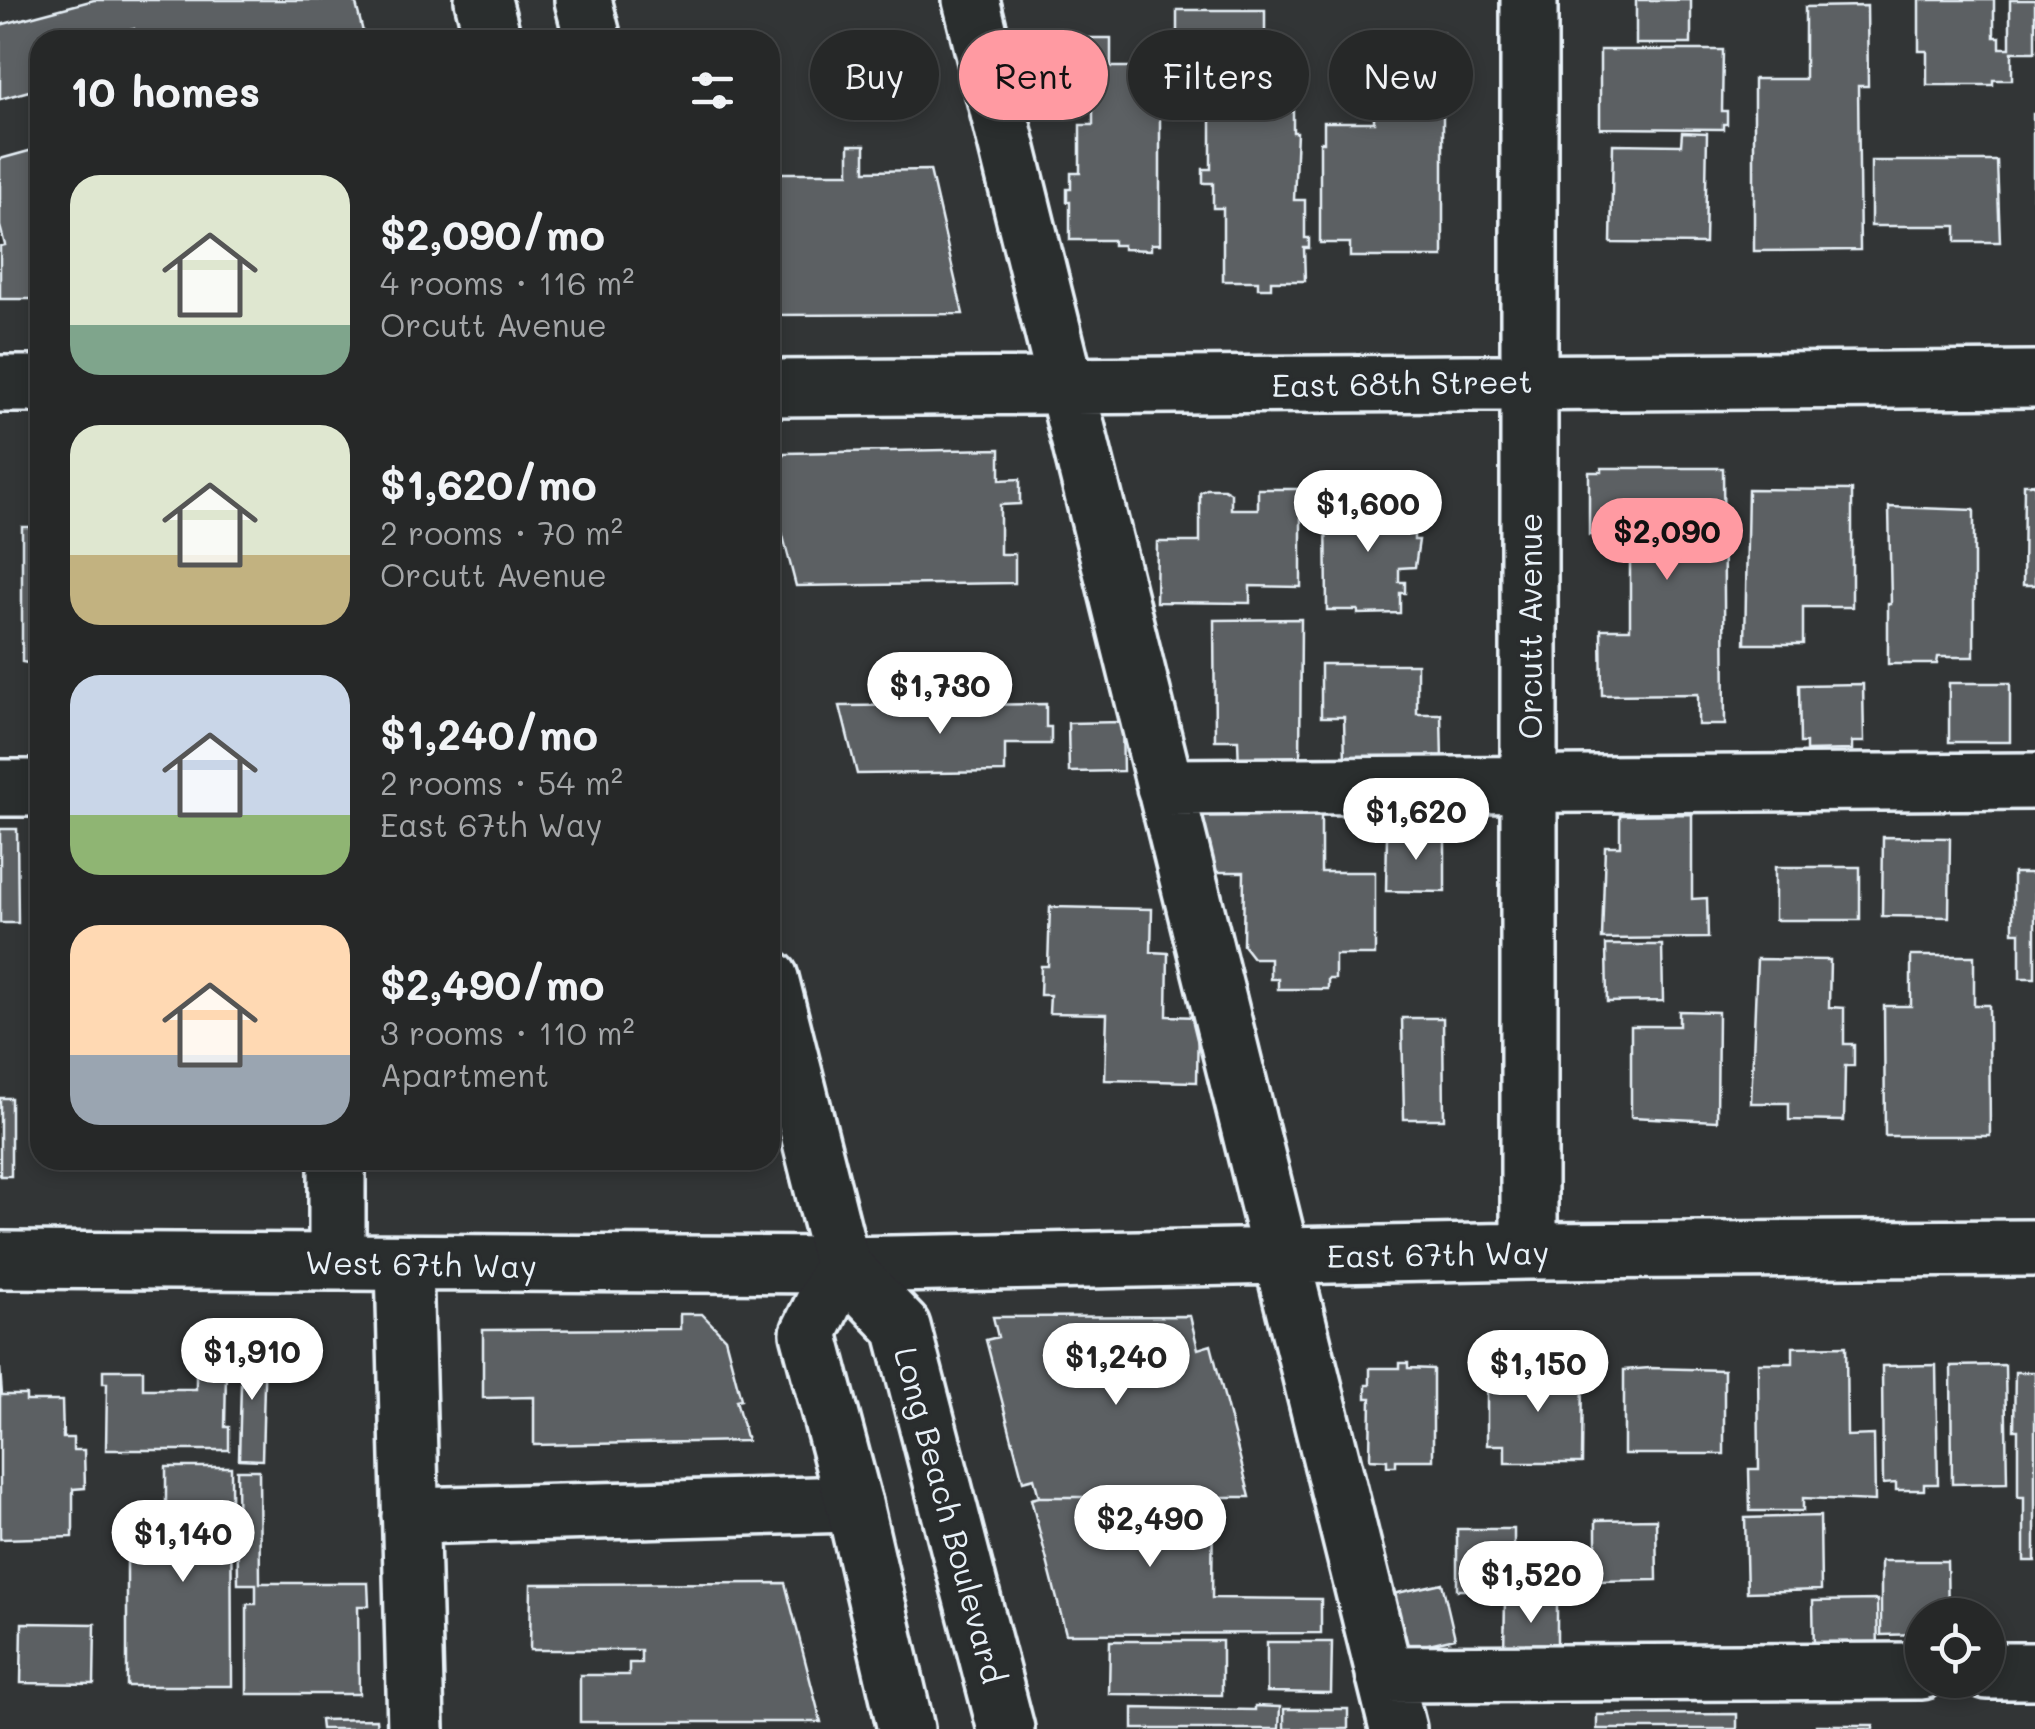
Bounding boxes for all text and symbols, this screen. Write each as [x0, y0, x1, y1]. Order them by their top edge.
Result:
chip: Buy [810, 30, 939, 120]
chip: Rent [959, 30, 1108, 120]
chip: Filters [1128, 30, 1309, 120]
chip: New [1329, 30, 1473, 120]
text: 10 homes [70, 63, 260, 118]
icon: filters [685, 63, 740, 118]
text: $2,090/mo [380, 206, 605, 261]
icon: home [150, 215, 270, 335]
text: 4 rooms · 116 m² [380, 261, 634, 303]
text: Orcutt Avenue [380, 303, 607, 345]
street label: East 68th Street [1271, 359, 1533, 405]
text: $1,620/mo [380, 456, 597, 511]
icon: home [150, 465, 270, 585]
pin: $1,600 [1287, 470, 1449, 555]
text: $1,600 [1316, 481, 1420, 523]
pin: $2,090 [1586, 498, 1748, 583]
text: $2,090 [1613, 509, 1721, 551]
text: 2 rooms · 70 m² [380, 511, 623, 553]
street label: Orcutt Avenue [1508, 513, 1550, 739]
text: Orcutt Avenue [380, 553, 607, 595]
pin: $1,730 [859, 652, 1021, 737]
text: $1,730 [889, 663, 991, 705]
text: $1,240/mo [380, 706, 598, 761]
icon: home [150, 715, 270, 835]
text: 2 rooms · 54 m² [380, 761, 623, 803]
pin: $1,620 [1335, 778, 1497, 863]
text: $1,620 [1365, 789, 1467, 831]
text: East 67th Way [380, 803, 602, 845]
text: $2,490/mo [380, 956, 605, 1011]
icon: home [150, 965, 270, 1085]
text: 3 rooms · 110 m² [380, 1011, 635, 1053]
text: Apartment [380, 1053, 549, 1095]
street label: East 67th Way [1326, 1230, 1550, 1277]
street label: West 67th Way [305, 1240, 537, 1287]
pin: $1,910 [171, 1318, 333, 1403]
pin: $1,240 [1035, 1323, 1197, 1408]
text: $1,910 [203, 1329, 301, 1371]
pin: $1,150 [1457, 1330, 1619, 1415]
text: $1,240 [1065, 1334, 1167, 1376]
text: $1,150 [1489, 1341, 1587, 1383]
street label: Long Beach Boulevard [886, 1342, 1016, 1688]
pin: $2,490 [1069, 1485, 1231, 1570]
text: $2,490 [1096, 1496, 1204, 1538]
pin: $1,140 [102, 1500, 264, 1585]
text: $1,140 [134, 1511, 232, 1553]
pin: $1,520 [1450, 1541, 1612, 1626]
text: $1,520 [1481, 1552, 1581, 1594]
map controls [1905, 1598, 2005, 1698]
button: locate [1905, 1598, 2005, 1698]

